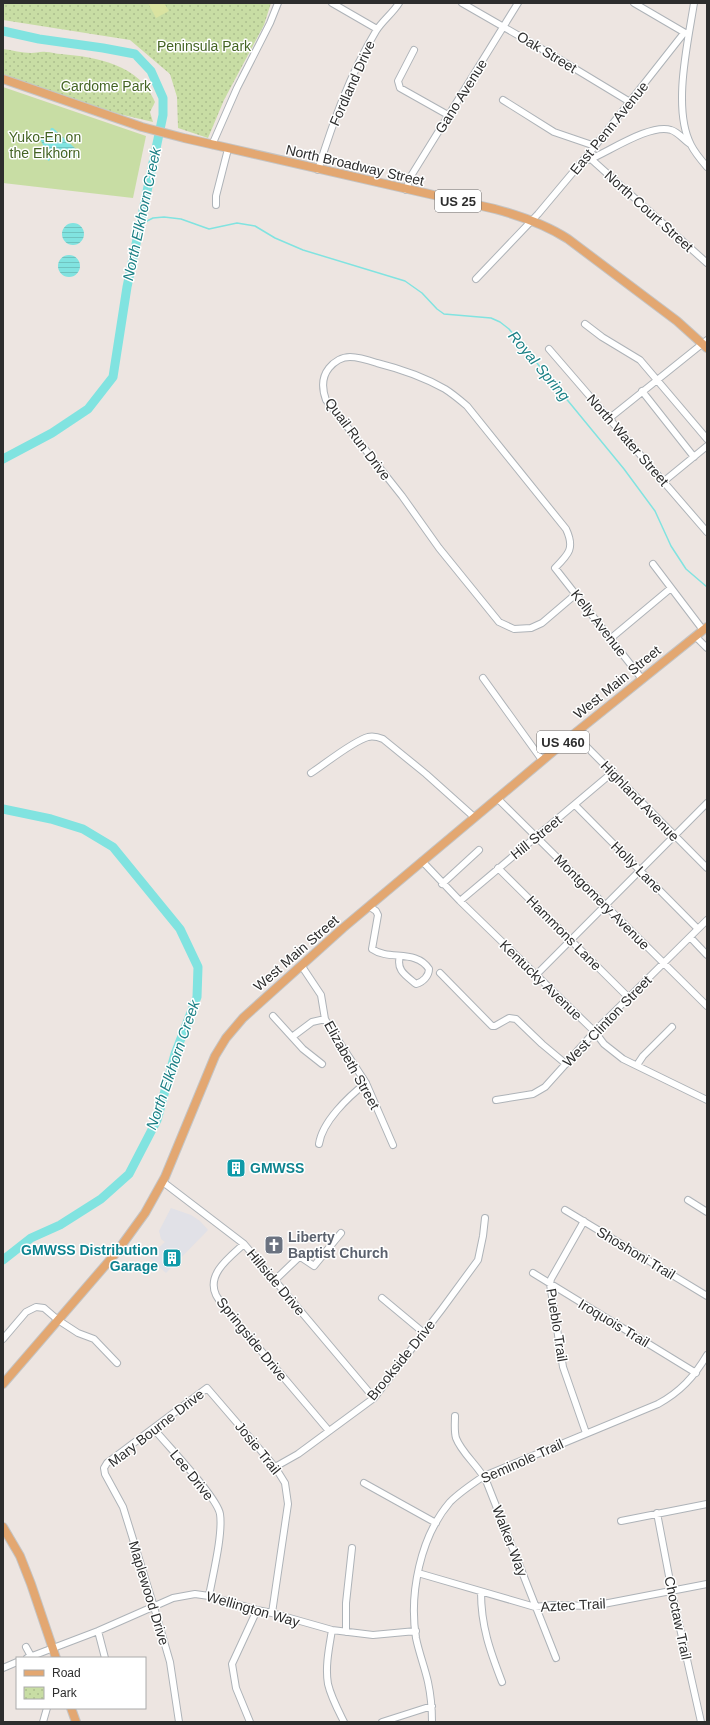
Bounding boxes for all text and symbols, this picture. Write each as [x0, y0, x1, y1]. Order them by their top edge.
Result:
street label: Oak Street [514, 28, 580, 76]
park label: Peninsula Park [157, 38, 252, 54]
street label: Fordland Drive [326, 38, 378, 128]
street label: Gano Avenue [432, 56, 490, 136]
park label: Cardome Park [61, 78, 152, 94]
street label: East Penn Avenue [567, 78, 652, 178]
park label: Yuko-En on the Elkhorn [9, 129, 81, 161]
street label: North Broadway Street [284, 141, 426, 189]
water label: North Elkhorn Creek [119, 144, 164, 282]
street label: North Court Street [601, 167, 697, 255]
road number: US 25 [435, 190, 481, 212]
water label: Royal Spring [505, 327, 574, 405]
street label: North Water Street [584, 391, 672, 489]
street label: Quail Run Drive [322, 395, 394, 483]
street label: Kelly Avenue [568, 586, 630, 660]
street label: West Main Street [570, 642, 664, 722]
road number: US 460 [537, 731, 589, 753]
street label: Highland Avenue [598, 757, 683, 845]
street label: Hill Street [507, 812, 565, 862]
street label: Holly Lane [608, 838, 666, 896]
street label: Montgomery Avenue [551, 851, 653, 953]
street label: Hammons Lane [523, 892, 605, 974]
street label: West Main Street [250, 912, 342, 994]
street label: Kentucky Avenue [497, 937, 586, 1023]
street label: West Clinton Street [559, 972, 655, 1070]
water label: North Elkhorn Creek [142, 996, 203, 1132]
street label: Elizabeth Street [321, 1018, 383, 1112]
building icon: GMWSS [225, 1157, 247, 1179]
place label: GMWSS [250, 1160, 304, 1176]
street label: Shoshoni Trail [594, 1223, 678, 1283]
place label: Liberty Baptist Church [288, 1229, 388, 1261]
church icon: Liberty Baptist Church [263, 1234, 285, 1256]
place label: GMWSS Distribution Garage [21, 1242, 158, 1274]
street label: Hillside Drive [244, 1246, 309, 1319]
building icon: GMWSS Distribution Garage [161, 1247, 183, 1269]
street label: Pueblo Trail [543, 1287, 571, 1363]
street label: Springside Drive [213, 1294, 291, 1384]
street label: Iroquois Trail [576, 1296, 652, 1350]
street label: Brookside Drive [364, 1316, 438, 1403]
street label: Mary Bourne Drive [105, 1386, 207, 1470]
street label: Josie Trail [232, 1418, 284, 1478]
street label: Seminole Trail [478, 1436, 566, 1486]
street label: Lee Drive [167, 1447, 217, 1503]
street label: Walker Way [489, 1503, 531, 1579]
street label: Maplewood Drive [126, 1539, 173, 1647]
street label: Choctaw Trail [661, 1575, 695, 1661]
street label: Wellington Way [204, 1588, 302, 1630]
street label: Aztec Trail [540, 1595, 606, 1615]
legend [16, 1657, 146, 1709]
text: Road [52, 1666, 81, 1680]
text: Park [52, 1686, 78, 1700]

